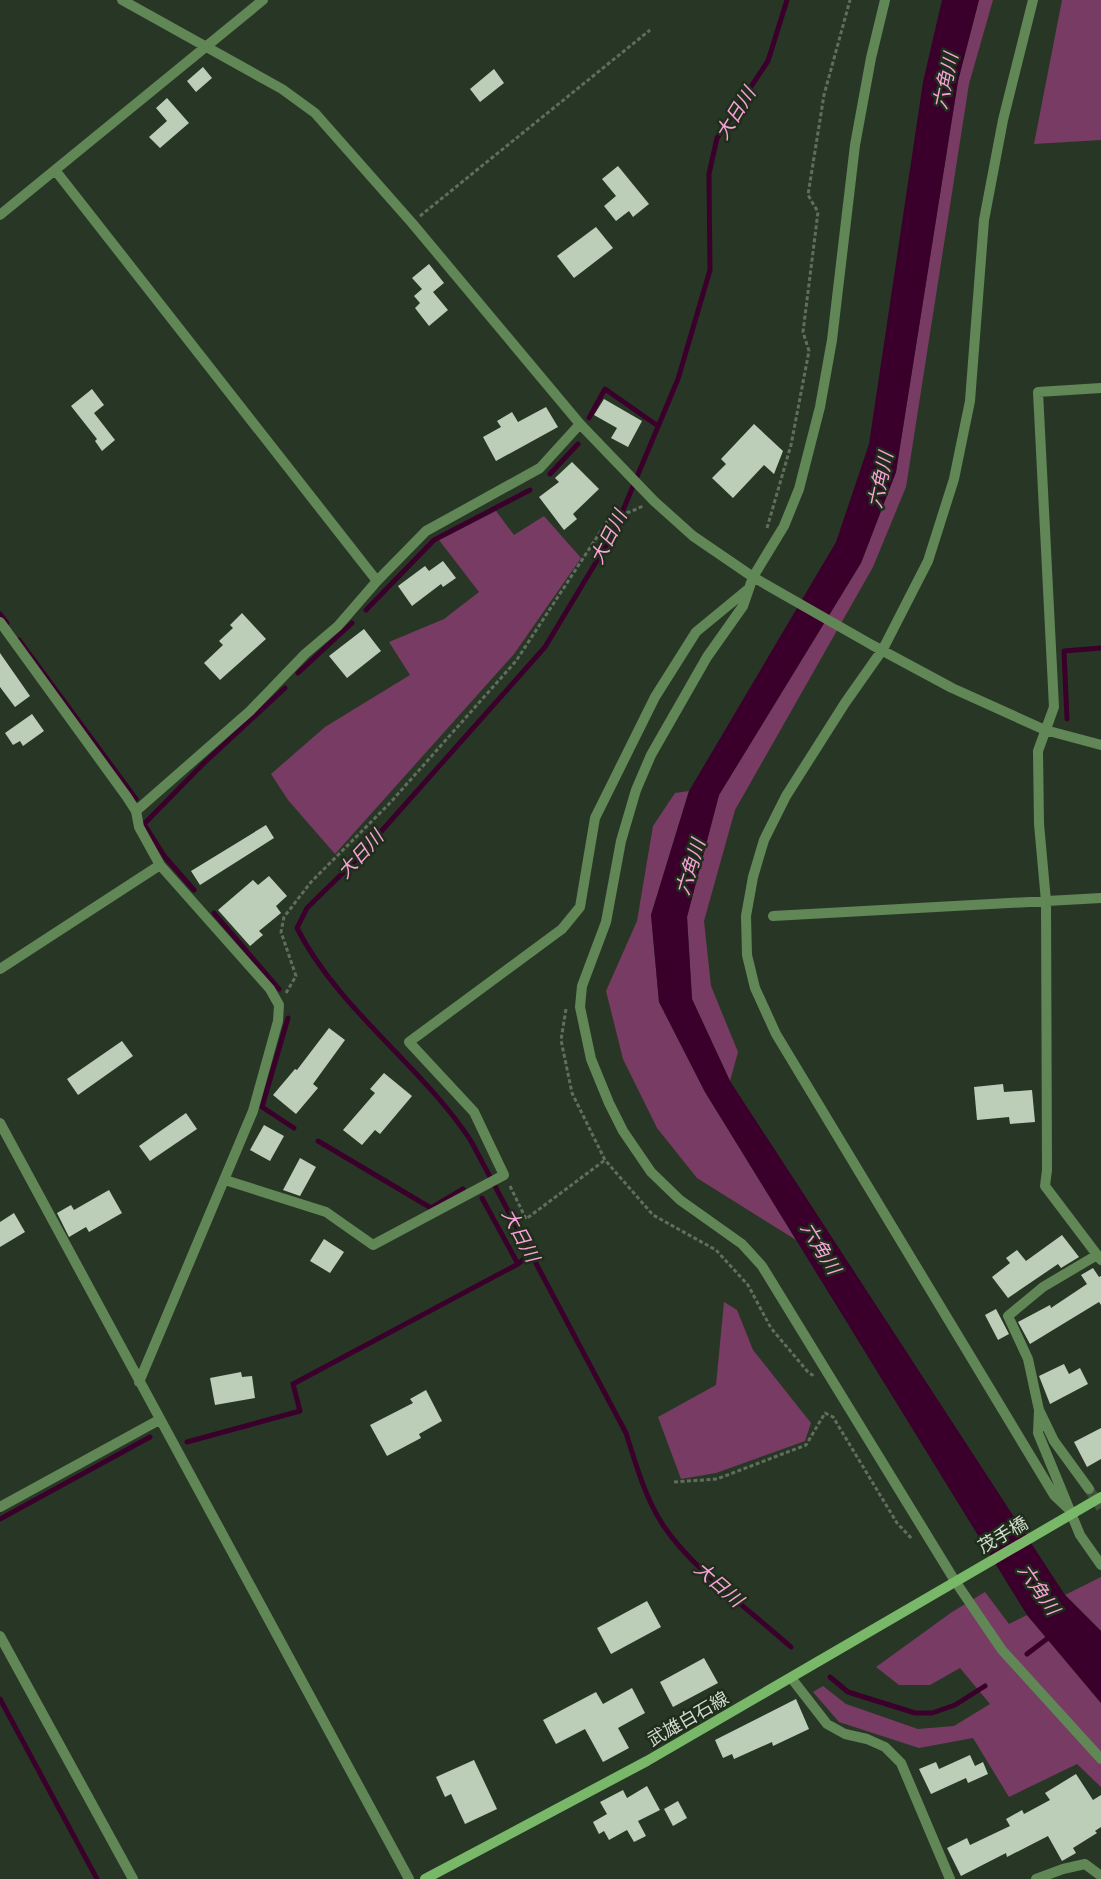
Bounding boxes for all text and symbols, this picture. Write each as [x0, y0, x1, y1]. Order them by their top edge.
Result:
water label: 六角川 [928, 49, 963, 111]
water label: 大日川 [711, 81, 761, 144]
water label: 六角川 [863, 448, 898, 510]
water label: 大日川 [585, 505, 633, 568]
water label: 大日川 [333, 824, 390, 883]
water label: 六角川 [671, 835, 710, 898]
water label: 大日川 [497, 1205, 545, 1268]
water label: 六角川 [796, 1218, 846, 1280]
street label: 茂手橋 [974, 1512, 1032, 1558]
water label: 大日川 [690, 1557, 749, 1613]
water label: 六角川 [1013, 1559, 1066, 1621]
street label: 武雄白石線 [644, 1687, 732, 1751]

